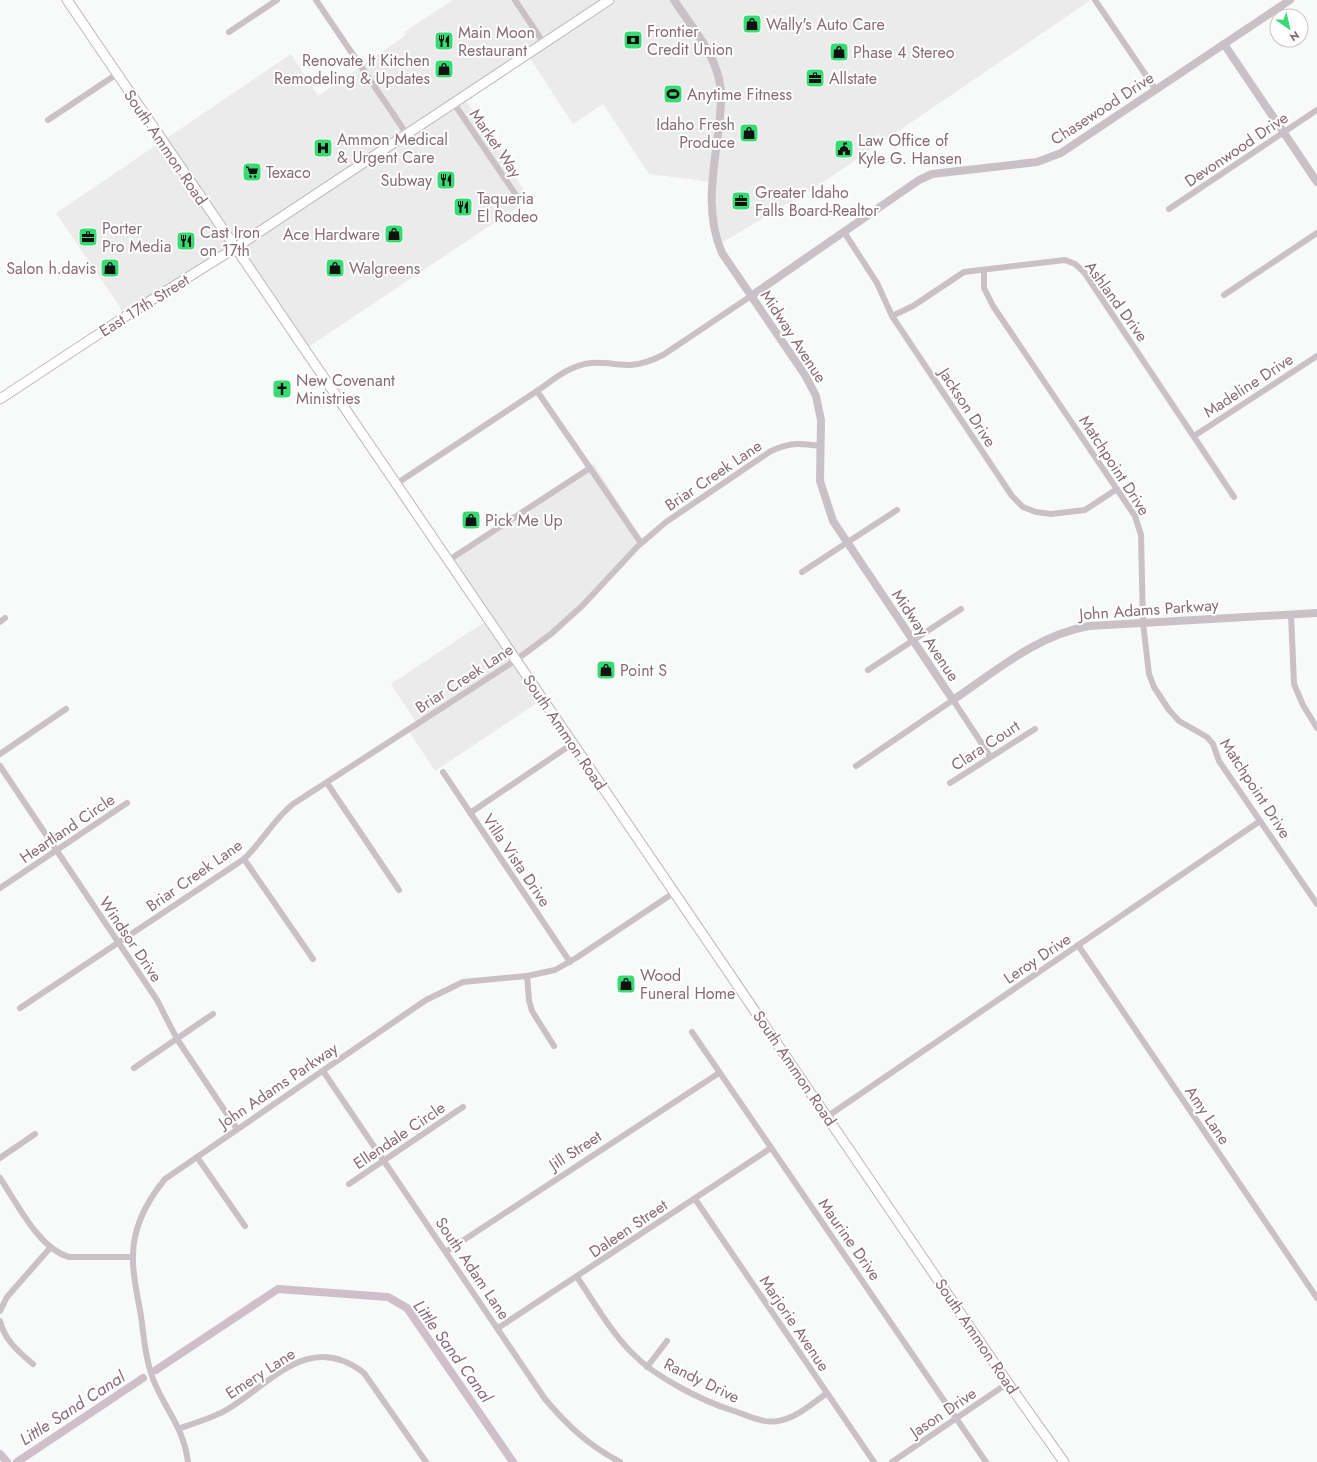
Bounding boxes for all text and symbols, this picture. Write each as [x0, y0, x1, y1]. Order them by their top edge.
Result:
north arrow [1269, 8, 1309, 48]
shop icon: Wally's Auto Care [741, 13, 763, 35]
place label: Wally's Auto Care [766, 13, 885, 36]
place label: Frontier Credit Union [647, 20, 733, 61]
place label: Main Moon Restaurant [458, 21, 535, 62]
text: N [1286, 27, 1303, 45]
bank icon: Frontier Credit Union [622, 29, 644, 51]
restaurant icon: Main Moon Restaurant [433, 30, 455, 52]
shop icon: Phase 4 Stereo [828, 41, 850, 63]
place label: Phase 4 Stereo [853, 41, 955, 64]
place label: Renovate It Kitchen Remodeling & Updates [274, 49, 430, 90]
shop icon: Renovate It Kitchen Remodeling & Updates [433, 58, 455, 80]
street label: Chasewood Drive [1046, 66, 1158, 150]
office icon: Allstate [804, 67, 826, 89]
place label: Allstate [829, 67, 877, 90]
sports icon: Anytime Fitness [662, 83, 684, 105]
place label: Anytime Fitness [687, 83, 792, 106]
street label: South Ammon Road [118, 85, 213, 210]
street label: Market Way [464, 104, 528, 183]
street label: Devonwood Drive [1180, 106, 1293, 193]
place label: Idaho Fresh Produce [656, 113, 735, 154]
shop icon: Idaho Fresh Produce [738, 122, 760, 144]
place label: Ammon Medical & Urgent Care [337, 128, 448, 169]
place label: Law Office of Kyle G. Hansen [858, 129, 962, 170]
hospital icon: Ammon Medical & Urgent Care [312, 137, 334, 159]
public building icon: Law Office of Kyle G. Hansen [833, 138, 855, 160]
supermarket icon: Texaco [241, 161, 263, 183]
place label: Texaco [266, 161, 311, 184]
place label: Subway [380, 169, 433, 192]
restaurant icon: Subway [435, 169, 457, 191]
place label: Greater Idaho Falls Board-Realtor [755, 181, 879, 222]
place label: Taqueria El Rodeo [477, 187, 538, 228]
office icon: Greater Idaho Falls Board-Realtor [730, 190, 752, 212]
restaurant icon: Taqueria El Rodeo [452, 196, 474, 218]
place label: Porter Pro Media [102, 217, 171, 258]
place label: Cast Iron on 17th [200, 221, 260, 262]
place label: Ace Hardware [283, 223, 380, 246]
shop icon: Ace Hardware [383, 223, 405, 245]
office icon: Porter Pro Media [77, 226, 99, 248]
restaurant icon: Cast Iron on 17th [175, 230, 197, 252]
street label: Ashland Drive [1079, 256, 1154, 346]
place label: Salon h.davis [6, 257, 96, 280]
shop icon: Salon h.davis [99, 257, 121, 279]
shop icon: Walgreens [324, 257, 346, 279]
place label: Walgreens [349, 257, 420, 280]
street label: East 17th Street [95, 268, 194, 342]
street label: Midway Avenue [755, 285, 832, 387]
street label: Madeline Drive [1199, 348, 1298, 423]
street label: Jackson Drive [932, 362, 1002, 451]
place label: New Covenant Ministries [296, 369, 395, 410]
church icon: New Covenant Ministries [271, 378, 293, 400]
street label: Matchpoint Drive [1074, 411, 1156, 520]
street label: Briar Creek Lane [660, 434, 766, 516]
shop icon: Pick Me Up [460, 509, 482, 531]
place label: Pick Me Up [485, 509, 563, 532]
street label: Midway Avenue [886, 585, 965, 686]
street label: John Adams Parkway [1077, 593, 1220, 626]
street label: Briar Creek Lane [411, 638, 518, 719]
shop icon: Point S [595, 659, 617, 681]
place label: Point S [620, 659, 667, 682]
street label: South Ammon Road [517, 670, 612, 795]
street label: Clara Court [946, 715, 1024, 776]
street label: Matchpoint Drive [1215, 734, 1297, 843]
street label: Heartland Circle [15, 788, 119, 869]
street label: Villa Vista Drive [477, 809, 556, 911]
street label: Briar Creek Lane [142, 834, 247, 917]
street label: Windsor Drive [93, 892, 168, 987]
street label: Leroy Drive [999, 927, 1075, 989]
place label: Wood Funeral Home [640, 964, 735, 1005]
shop icon: Wood Funeral Home [615, 973, 637, 995]
street label: South Ammon Road [747, 1006, 842, 1131]
street label: John Adams Parkway [212, 1036, 343, 1135]
street label: Amy Lane [1180, 1081, 1236, 1149]
street label: Ellendale Circle [349, 1096, 450, 1175]
street label: Jill Street [543, 1125, 606, 1177]
street label: Maurine Drive [813, 1193, 886, 1285]
street label: Daleen Street [584, 1194, 672, 1263]
street label: South Adam Lane [430, 1212, 515, 1324]
street label: Marjorie Avenue [754, 1271, 835, 1376]
street label: South Ammon Road [929, 1274, 1024, 1399]
water label: Little Sand Canal [408, 1295, 499, 1408]
street label: Emery Lane [221, 1342, 300, 1405]
street label: Randy Drive [660, 1352, 743, 1409]
water label: Little Sand Canal [15, 1364, 130, 1451]
street label: Jason Drive [904, 1382, 981, 1444]

